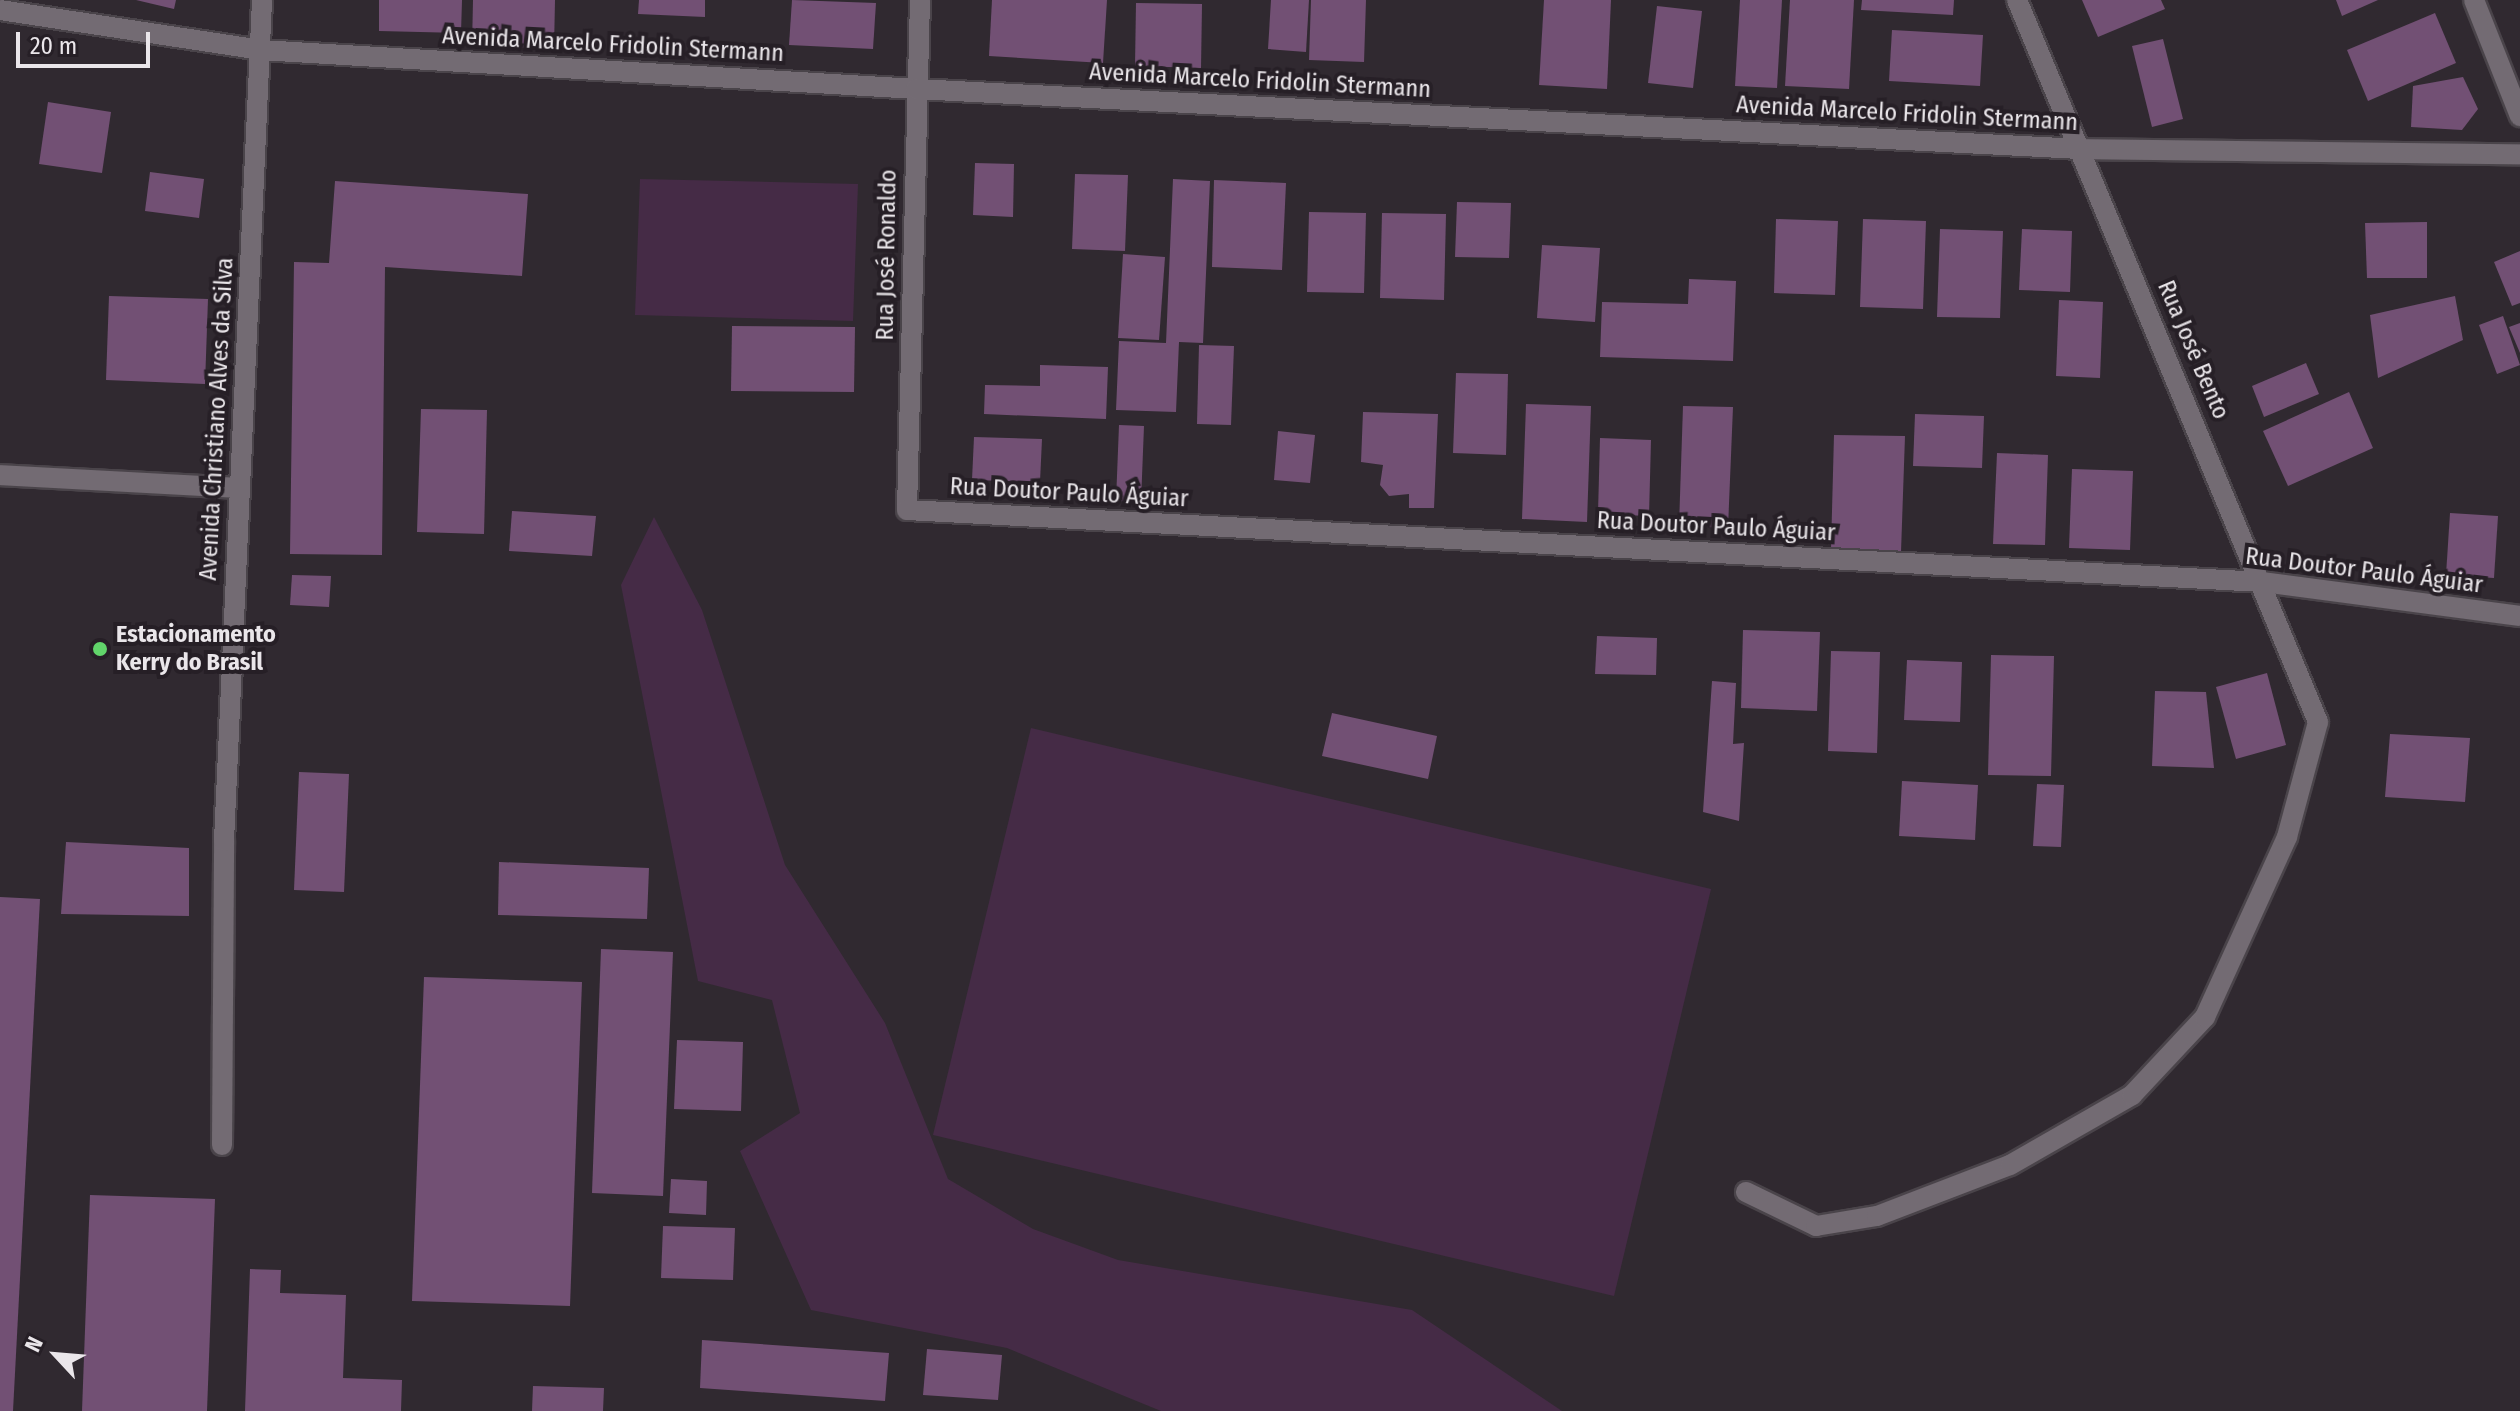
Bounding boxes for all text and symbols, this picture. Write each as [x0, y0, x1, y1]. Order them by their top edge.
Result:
scale bar [20, 16, 154, 66]
street label: Avenida Marcelo Fridolin Stermann [441, 22, 785, 68]
text: 20 m [30, 32, 77, 60]
street label: Avenida Marcelo Fridolin Stermann [1088, 58, 1432, 104]
street label: Avenida Marcelo Fridolin Stermann [1735, 91, 2079, 137]
street label: Rua José Ronaldo [871, 169, 903, 341]
street label: Avenida Christiano Alves da Silva [194, 257, 240, 581]
street label: Rua José Bento [2151, 276, 2235, 424]
street label: Rua Doutor Paulo Águiar [949, 472, 1189, 514]
street label: Rua Doutor Paulo Águiar [1596, 506, 1836, 548]
street label: Rua Doutor Paulo Águiar [2244, 542, 2484, 600]
place label: Estacionamento Kerry do Brasil [116, 621, 276, 677]
marker: Estacionamento Kerry do Brasil [91, 640, 109, 658]
north arrow [16, 1315, 96, 1395]
text: N [19, 1332, 49, 1356]

